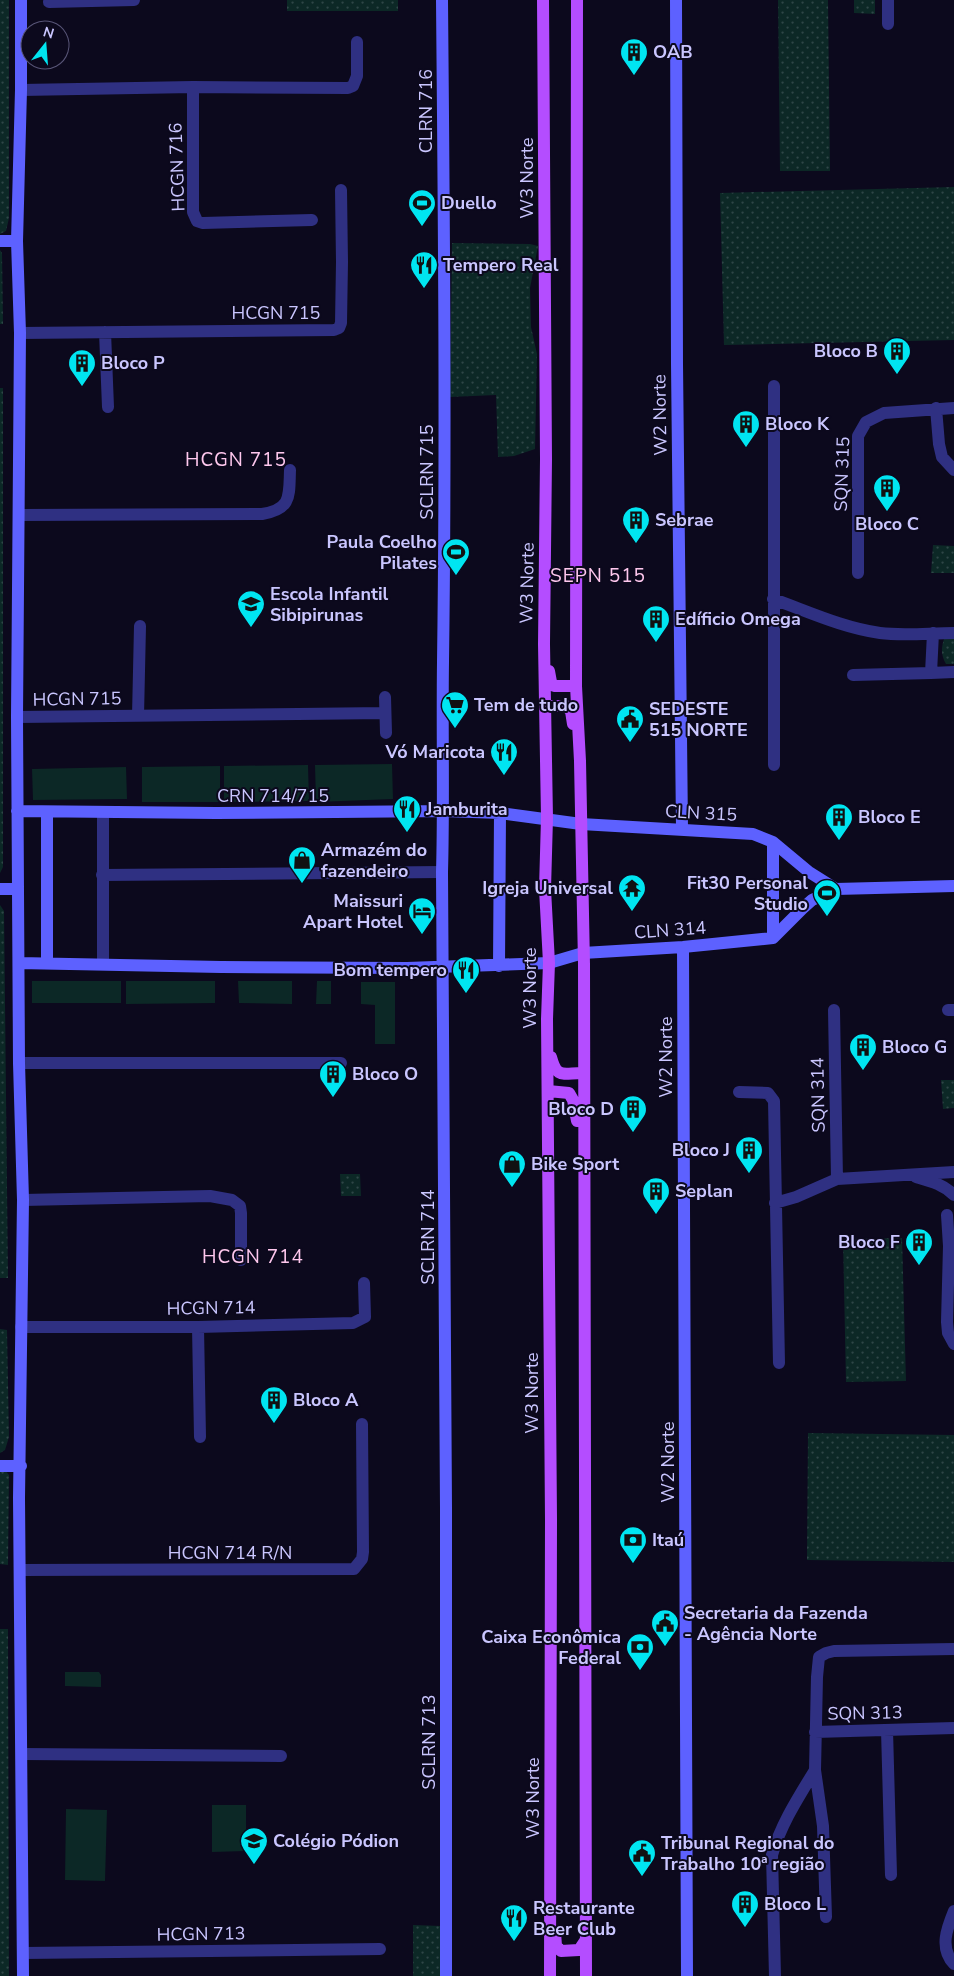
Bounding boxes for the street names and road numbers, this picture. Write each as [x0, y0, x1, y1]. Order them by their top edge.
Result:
street label: CLRN 716 [414, 69, 438, 153]
street label: HCGN 716 [163, 122, 191, 212]
street label: W3 Norte [515, 137, 539, 219]
street label: HCGN 715 [232, 301, 320, 325]
street label: W2 Norte [647, 374, 673, 456]
street label: SCLRN 715 [415, 424, 439, 520]
street label: SQN 315 [829, 436, 855, 512]
street label: W3 Norte [514, 542, 540, 624]
street label: HCGN 715 [32, 686, 122, 712]
street label: CRN 714/715 [217, 784, 329, 808]
street label: CLN 315 [664, 799, 738, 827]
street label: CLN 314 [633, 915, 707, 944]
street label: W3 Norte [518, 947, 542, 1029]
street label: W2 Norte [654, 1016, 678, 1098]
street label: SQN 314 [805, 1057, 831, 1133]
street label: SCLRN 714 [416, 1189, 440, 1285]
street label: HCGN 714 [166, 1295, 256, 1321]
street label: W3 Norte [520, 1352, 544, 1434]
street label: W2 Norte [656, 1421, 680, 1503]
street label: HCGN 714 R/N [168, 1541, 292, 1565]
street label: SCLRN 713 [417, 1694, 441, 1790]
street label: SQN 313 [827, 1700, 903, 1726]
street label: W3 Norte [521, 1757, 545, 1839]
street label: HCGN 713 [156, 1921, 246, 1947]

